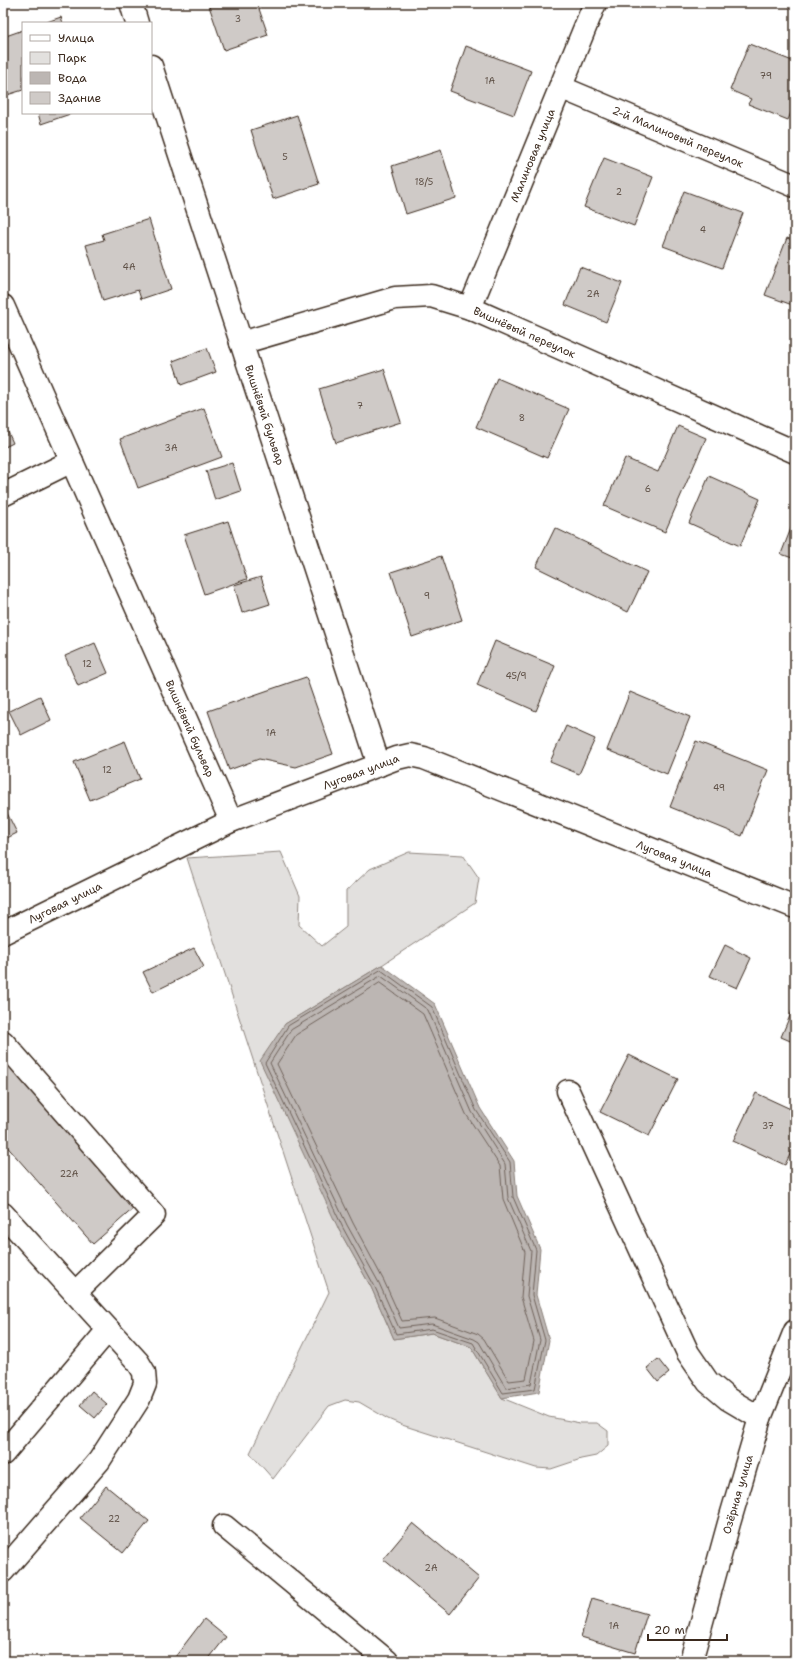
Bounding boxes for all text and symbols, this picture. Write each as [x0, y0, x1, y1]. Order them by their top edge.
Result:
house number: 3 [235, 13, 241, 25]
legend [22, 22, 152, 114]
text: Улица [58, 30, 95, 46]
text: Парк [58, 50, 87, 66]
text: Вода [58, 70, 87, 86]
house number: 79 [760, 70, 772, 82]
house number: 1А [485, 75, 496, 87]
text: Здание [58, 90, 102, 106]
street label: 2-й Малиновый переулок [610, 102, 746, 171]
street label: Малиновая улица [507, 106, 558, 204]
house number: 5 [282, 151, 288, 163]
house number: 18/5 [415, 176, 433, 188]
house number: 2 [616, 186, 622, 198]
house number: 4 [700, 224, 706, 236]
house number: 4А [123, 261, 136, 273]
house number: 2А [587, 288, 600, 300]
street label: Вишнёвый переулок [471, 303, 578, 361]
street label: Вишнёвый бульвар [241, 363, 288, 467]
house number: 7 [357, 400, 363, 412]
house number: 8 [519, 412, 525, 424]
house number: 3А [165, 442, 178, 454]
house number: 6 [645, 483, 651, 495]
house number: 9 [424, 590, 430, 602]
house number: 12 [82, 658, 92, 670]
house number: 45/9 [506, 670, 526, 682]
street label: Вишнёвый бульвар [162, 678, 218, 779]
house number: 1А [266, 727, 277, 739]
street label: Луговая улица [321, 750, 401, 793]
house number: 12 [102, 764, 112, 776]
house number: 49 [713, 782, 725, 794]
street label: Луговая улица [634, 837, 714, 881]
street label: Луговая улица [26, 878, 104, 927]
house number: 37 [762, 1120, 774, 1132]
house number: 22А [60, 1168, 79, 1180]
street label: Озёрная улица [719, 1453, 756, 1536]
house number: 22 [108, 1513, 120, 1525]
house number: 2А [425, 1562, 438, 1574]
scale bar [648, 1616, 727, 1642]
house number: 1А [609, 1620, 620, 1632]
text: 20 m [654, 1622, 685, 1638]

